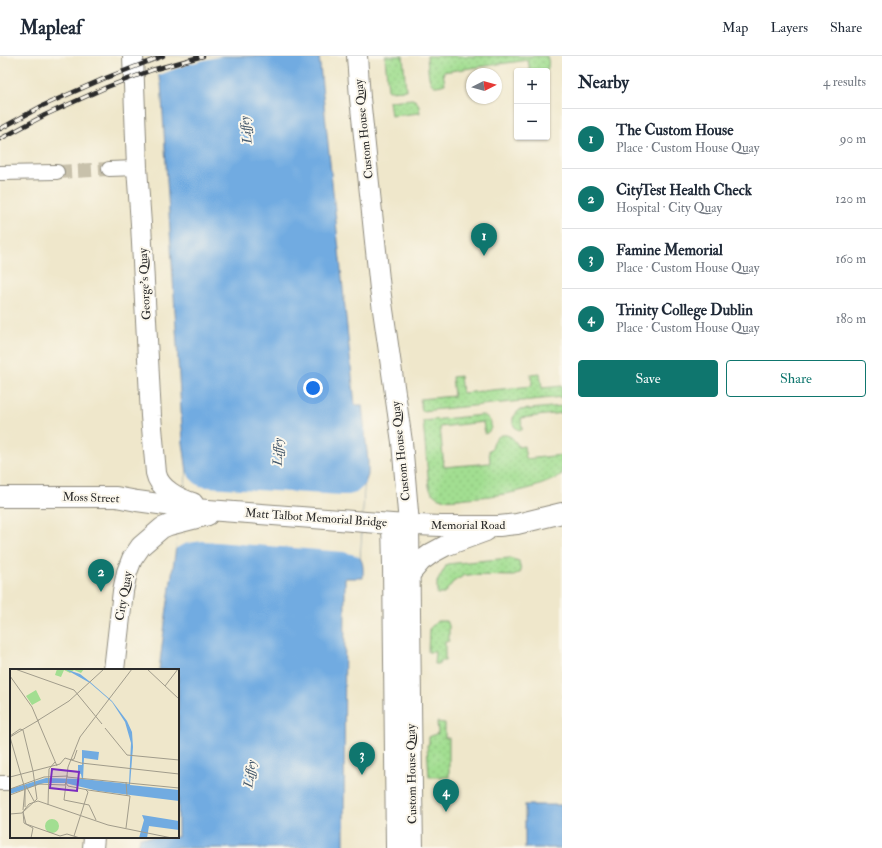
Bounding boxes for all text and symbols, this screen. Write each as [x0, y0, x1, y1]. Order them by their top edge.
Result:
text: Mapleaf [20, 16, 82, 40]
text: Map [722, 19, 748, 36]
text: Layers [770, 19, 808, 36]
text: Share [830, 19, 862, 36]
north arrow [466, 68, 502, 104]
map controls [514, 68, 550, 140]
button: + [514, 68, 550, 104]
text: Nearby [578, 72, 629, 93]
text: 4 results [823, 74, 866, 90]
street label: Custom House Quay [351, 78, 377, 180]
button: − [514, 104, 550, 140]
water label: Liffey [236, 115, 256, 146]
text: The Custom House [616, 121, 734, 140]
text: 1 [589, 131, 593, 147]
text: 90 m [840, 131, 866, 147]
text: Place · Custom House Quay [616, 140, 760, 156]
text: CityTest Health Check [616, 181, 752, 200]
text: 2 [588, 191, 594, 207]
text: 120 m [835, 191, 866, 207]
text: Hospital · City Quay [616, 200, 722, 216]
pin: 1 [471, 223, 497, 256]
text: Famine Memorial [616, 241, 723, 260]
street label: George's Quay [136, 247, 154, 320]
text: 3 [589, 251, 594, 267]
text: 160 m [835, 251, 866, 267]
text: Place · Custom House Quay [616, 260, 760, 276]
text: Trinity College Dublin [616, 301, 753, 320]
text: 4 [587, 311, 595, 327]
text: 180 m [836, 311, 866, 327]
text: Place · Custom House Quay [616, 320, 760, 336]
button: Save [578, 360, 718, 397]
button: Share [726, 360, 866, 397]
your location [303, 378, 323, 398]
street label: Custom House Quay [388, 400, 414, 502]
water label: Liffey [270, 437, 286, 467]
street label: Moss Street [62, 490, 120, 506]
street label: Matt Talbot Memorial Bridge [245, 506, 387, 530]
street label: Memorial Road [431, 518, 505, 533]
pin: 2 [88, 559, 114, 592]
street label: City Quay [112, 569, 136, 622]
inset map [10, 669, 179, 838]
street label: Custom House Quay [404, 723, 420, 824]
pin: 3 [349, 742, 375, 775]
water label: Liffey [240, 759, 260, 790]
pin: 4 [433, 779, 459, 812]

